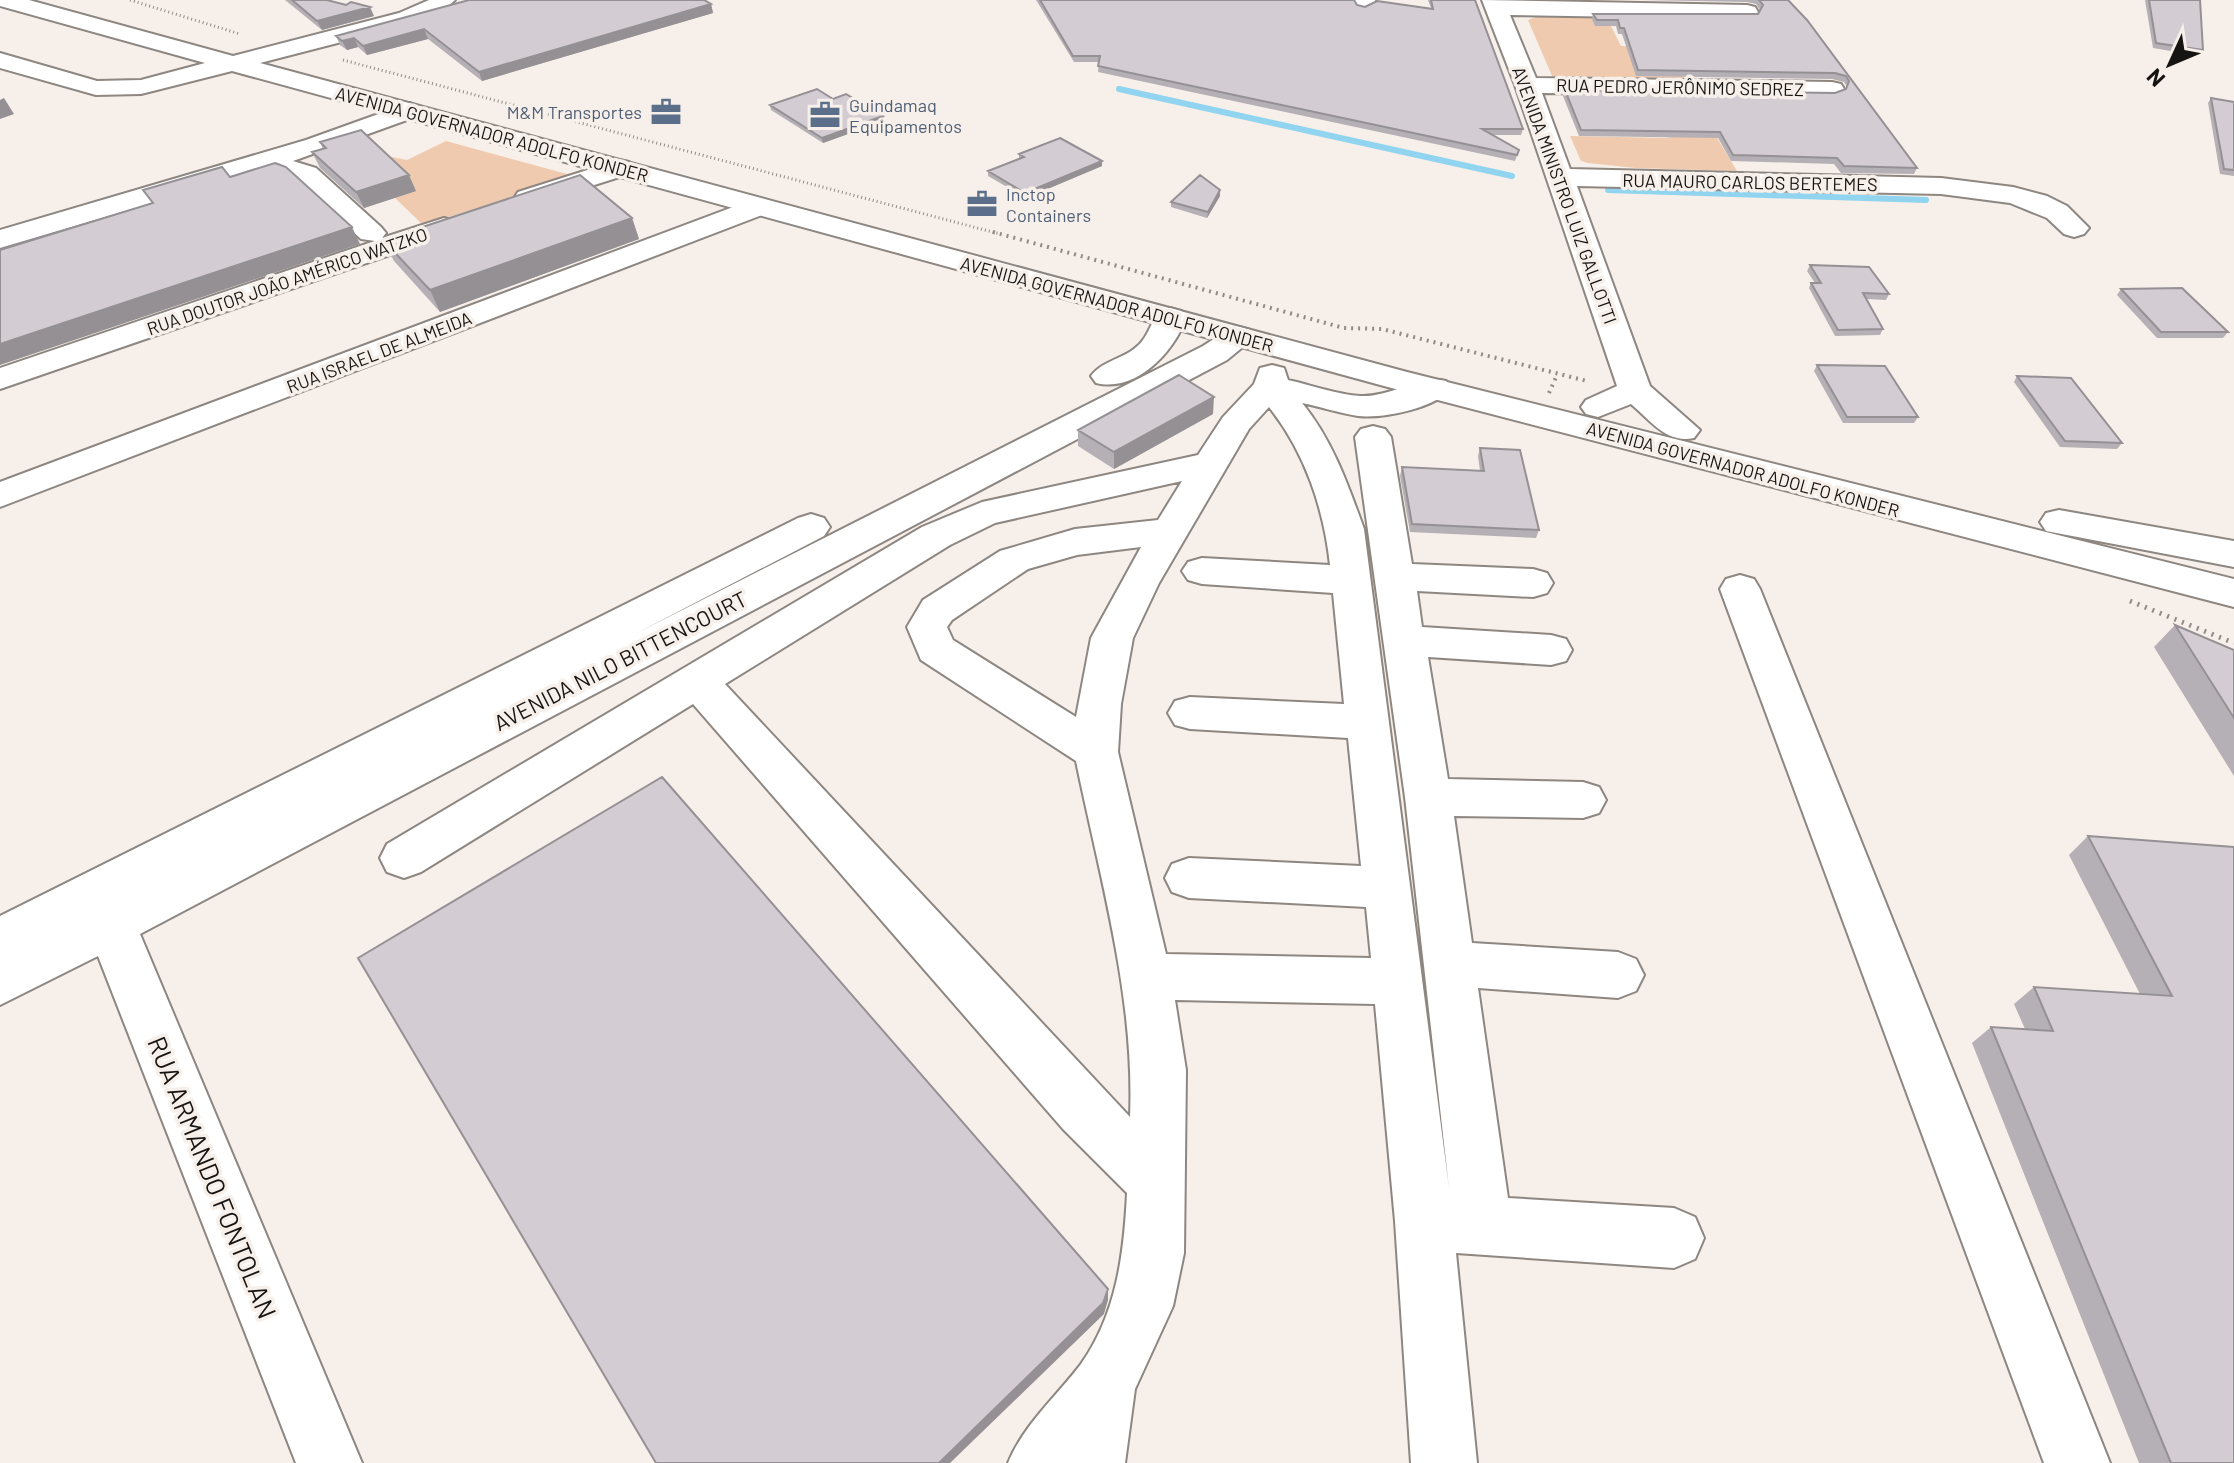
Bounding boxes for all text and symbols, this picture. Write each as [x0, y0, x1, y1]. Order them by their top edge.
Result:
north arrow [2130, 24, 2210, 104]
street label: AVENIDA MINISTRO LUIZ GALLOTTI [1508, 63, 1622, 327]
text: N [2140, 64, 2169, 93]
street label: RUA PEDRO JERÔNIMO SEDREZ [1556, 74, 1804, 100]
street label: AVENIDA GOVERNADOR ADOLFO KONDER [333, 82, 651, 186]
place label: Guindamaq Equipamentos [849, 94, 962, 137]
office icon: M&M Transportes [649, 95, 683, 129]
office icon: Guindamaq Equipamentos [808, 98, 842, 132]
place label: M&M Transportes [507, 101, 642, 123]
street label: RUA MAURO CARLOS BERTEMES [1622, 169, 1878, 195]
place label: Inctop Containers [1006, 183, 1091, 226]
office icon: Inctop Containers [965, 187, 999, 221]
street label: RUA DOUTOR JOÃO AMÉRICO WATZKO [144, 223, 430, 339]
street label: AVENIDA GOVERNADOR ADOLFO KONDER [958, 252, 1276, 356]
street label: RUA ISRAEL DE ALMEIDA [283, 307, 475, 397]
street label: AVENIDA GOVERNADOR ADOLFO KONDER [1584, 417, 1902, 521]
street label: AVENIDA NILO BITTENCOURT [489, 585, 751, 735]
street label: RUA ARMANDO FONTOLAN [142, 1031, 284, 1323]

